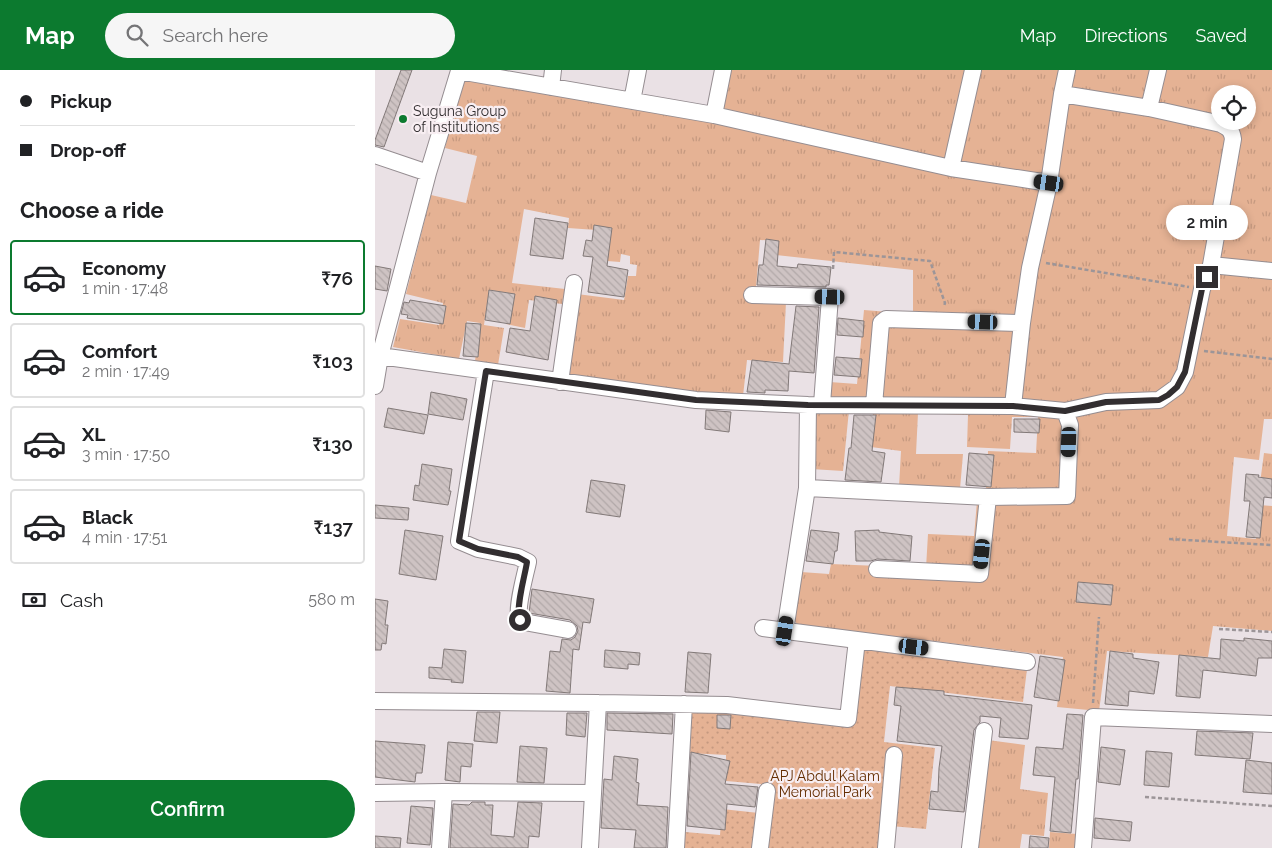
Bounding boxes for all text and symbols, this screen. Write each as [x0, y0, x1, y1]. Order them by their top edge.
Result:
search box [105, 13, 455, 58]
text: Map [25, 21, 75, 50]
icon: search [123, 21, 151, 49]
text: Search here [163, 24, 268, 46]
text: Map [1020, 25, 1056, 46]
text: Directions [1084, 25, 1168, 46]
text: Saved [1196, 25, 1247, 46]
map controls [1211, 85, 1256, 130]
button: locate [1211, 85, 1256, 130]
text: Pickup [50, 90, 112, 112]
place label: Suguna Group of Institutions [413, 103, 507, 135]
marker: Suguna Group of Institutions [397, 113, 409, 125]
text: Drop-off [50, 139, 126, 161]
car [1033, 173, 1064, 193]
text: Choose a ride [20, 197, 164, 223]
callout: 2 min [1166, 204, 1248, 240]
text: 2 min [1187, 213, 1228, 232]
icon: car [22, 255, 67, 300]
text: Economy [82, 257, 166, 279]
route end [1196, 266, 1218, 288]
text: ₹76 [321, 267, 353, 289]
text: 1 min · 17:48 [82, 279, 168, 298]
car [814, 289, 845, 305]
car [967, 314, 998, 330]
icon: car [22, 338, 67, 383]
text: Comfort [82, 340, 157, 362]
text: ₹103 [312, 350, 353, 372]
text: 2 min · 17:49 [82, 362, 170, 381]
icon: car [22, 421, 67, 466]
text: XL [82, 423, 105, 445]
car [1060, 427, 1077, 457]
text: ₹130 [312, 433, 353, 455]
text: 3 min · 17:50 [82, 445, 170, 464]
icon: car [22, 504, 67, 549]
text: Black [82, 506, 133, 528]
text: ₹137 [313, 516, 353, 538]
text: 4 min · 17:51 [82, 528, 167, 547]
car [972, 538, 991, 570]
icon: cash [20, 586, 48, 614]
text: Cash [60, 589, 104, 611]
text: 580 m [308, 590, 355, 609]
route start [509, 609, 531, 631]
car [775, 615, 794, 647]
car [898, 638, 929, 656]
park label: APJ Abdul Kalam Memorial Park [770, 768, 880, 800]
button: Confirm [20, 780, 355, 838]

